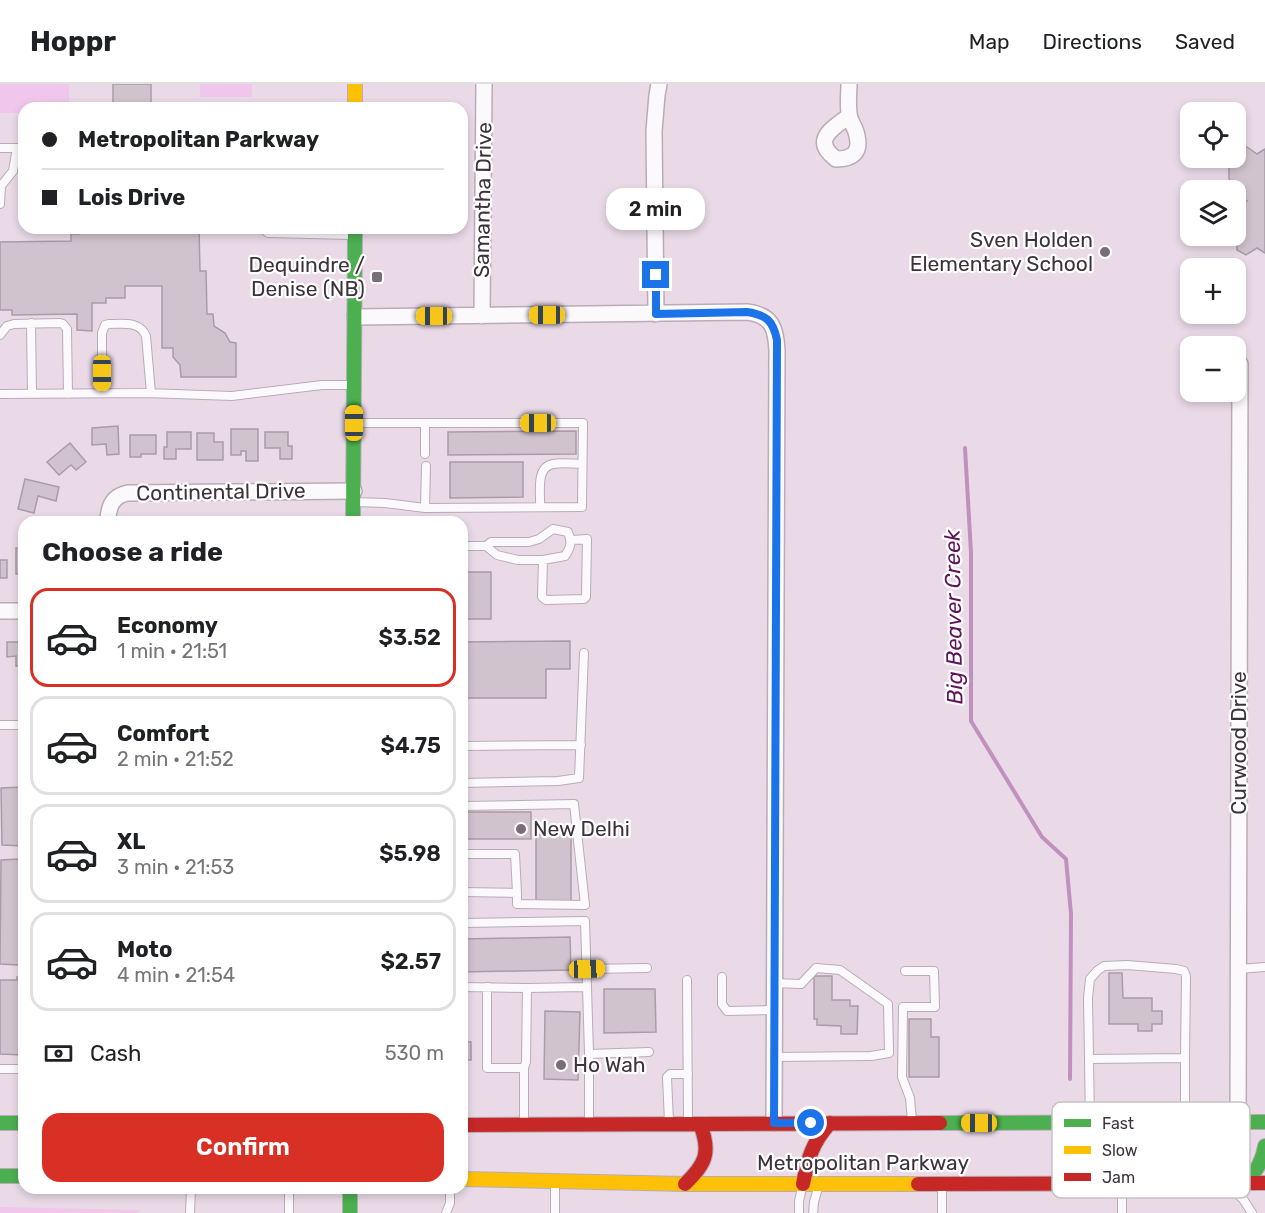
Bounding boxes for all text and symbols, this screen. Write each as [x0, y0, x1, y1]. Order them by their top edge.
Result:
text: Hoppr [30, 25, 116, 58]
text: Map [969, 29, 1010, 54]
text: Directions [1043, 29, 1142, 54]
text: Saved [1175, 29, 1235, 54]
map controls [1180, 102, 1246, 402]
button: locate [1180, 102, 1246, 168]
street label: Samantha Drive [469, 122, 496, 278]
text: Metropolitan Parkway [78, 126, 319, 153]
button: layers [1180, 180, 1246, 246]
text: Lois Drive [78, 184, 185, 211]
callout: 2 min [606, 188, 706, 230]
text: 2 min [629, 197, 682, 221]
place label: Sven Holden Elementary School [910, 227, 1093, 276]
marker: Sven Holden Elementary School [1098, 245, 1112, 259]
place label: Dequindre / Denise (NB) [249, 252, 365, 301]
button: + [1180, 258, 1246, 324]
route end [642, 261, 669, 288]
marker: Dequindre / Denise (NB) [370, 270, 384, 284]
car [529, 306, 565, 324]
car [416, 307, 452, 325]
button: − [1180, 336, 1246, 402]
car [93, 355, 111, 391]
car [345, 405, 363, 441]
car [520, 414, 556, 432]
street label: Continental Drive [136, 478, 306, 505]
water label: Big Beaver Creek [938, 529, 969, 705]
text: Choose a ride [42, 536, 223, 568]
icon: car [45, 611, 99, 665]
text: Economy [117, 612, 218, 639]
text: $3.52 [378, 624, 441, 651]
text: 1 min · 21:51 [117, 639, 227, 663]
street label: Curwood Drive [1226, 671, 1251, 815]
icon: car [45, 719, 99, 773]
text: Comfort [117, 720, 209, 747]
text: $4.75 [381, 732, 441, 759]
text: 2 min · 21:52 [117, 747, 234, 771]
place label: New Delhi [533, 816, 630, 841]
marker: New Delhi [514, 822, 528, 836]
icon: car [45, 827, 99, 881]
text: XL [117, 828, 145, 855]
text: $5.98 [379, 840, 441, 867]
text: 3 min · 21:53 [117, 855, 234, 879]
icon: car [45, 935, 99, 989]
text: Moto [117, 936, 172, 963]
text: $2.57 [380, 948, 441, 975]
car [569, 959, 605, 979]
text: 4 min · 21:54 [117, 963, 235, 987]
icon: cash [42, 1037, 75, 1070]
text: Cash [90, 1040, 141, 1067]
text: 530 m [385, 1041, 444, 1065]
place label: Ho Wah [573, 1052, 646, 1077]
marker: Ho Wah [554, 1058, 568, 1072]
legend [1052, 1102, 1250, 1198]
route start [797, 1109, 824, 1136]
button: Confirm [42, 1113, 444, 1182]
car [961, 1114, 997, 1132]
text: Fast [1102, 1114, 1134, 1133]
text: Slow [1102, 1141, 1138, 1160]
street label: Metropolitan Parkway [757, 1150, 969, 1175]
text: Jam [1102, 1168, 1135, 1187]

